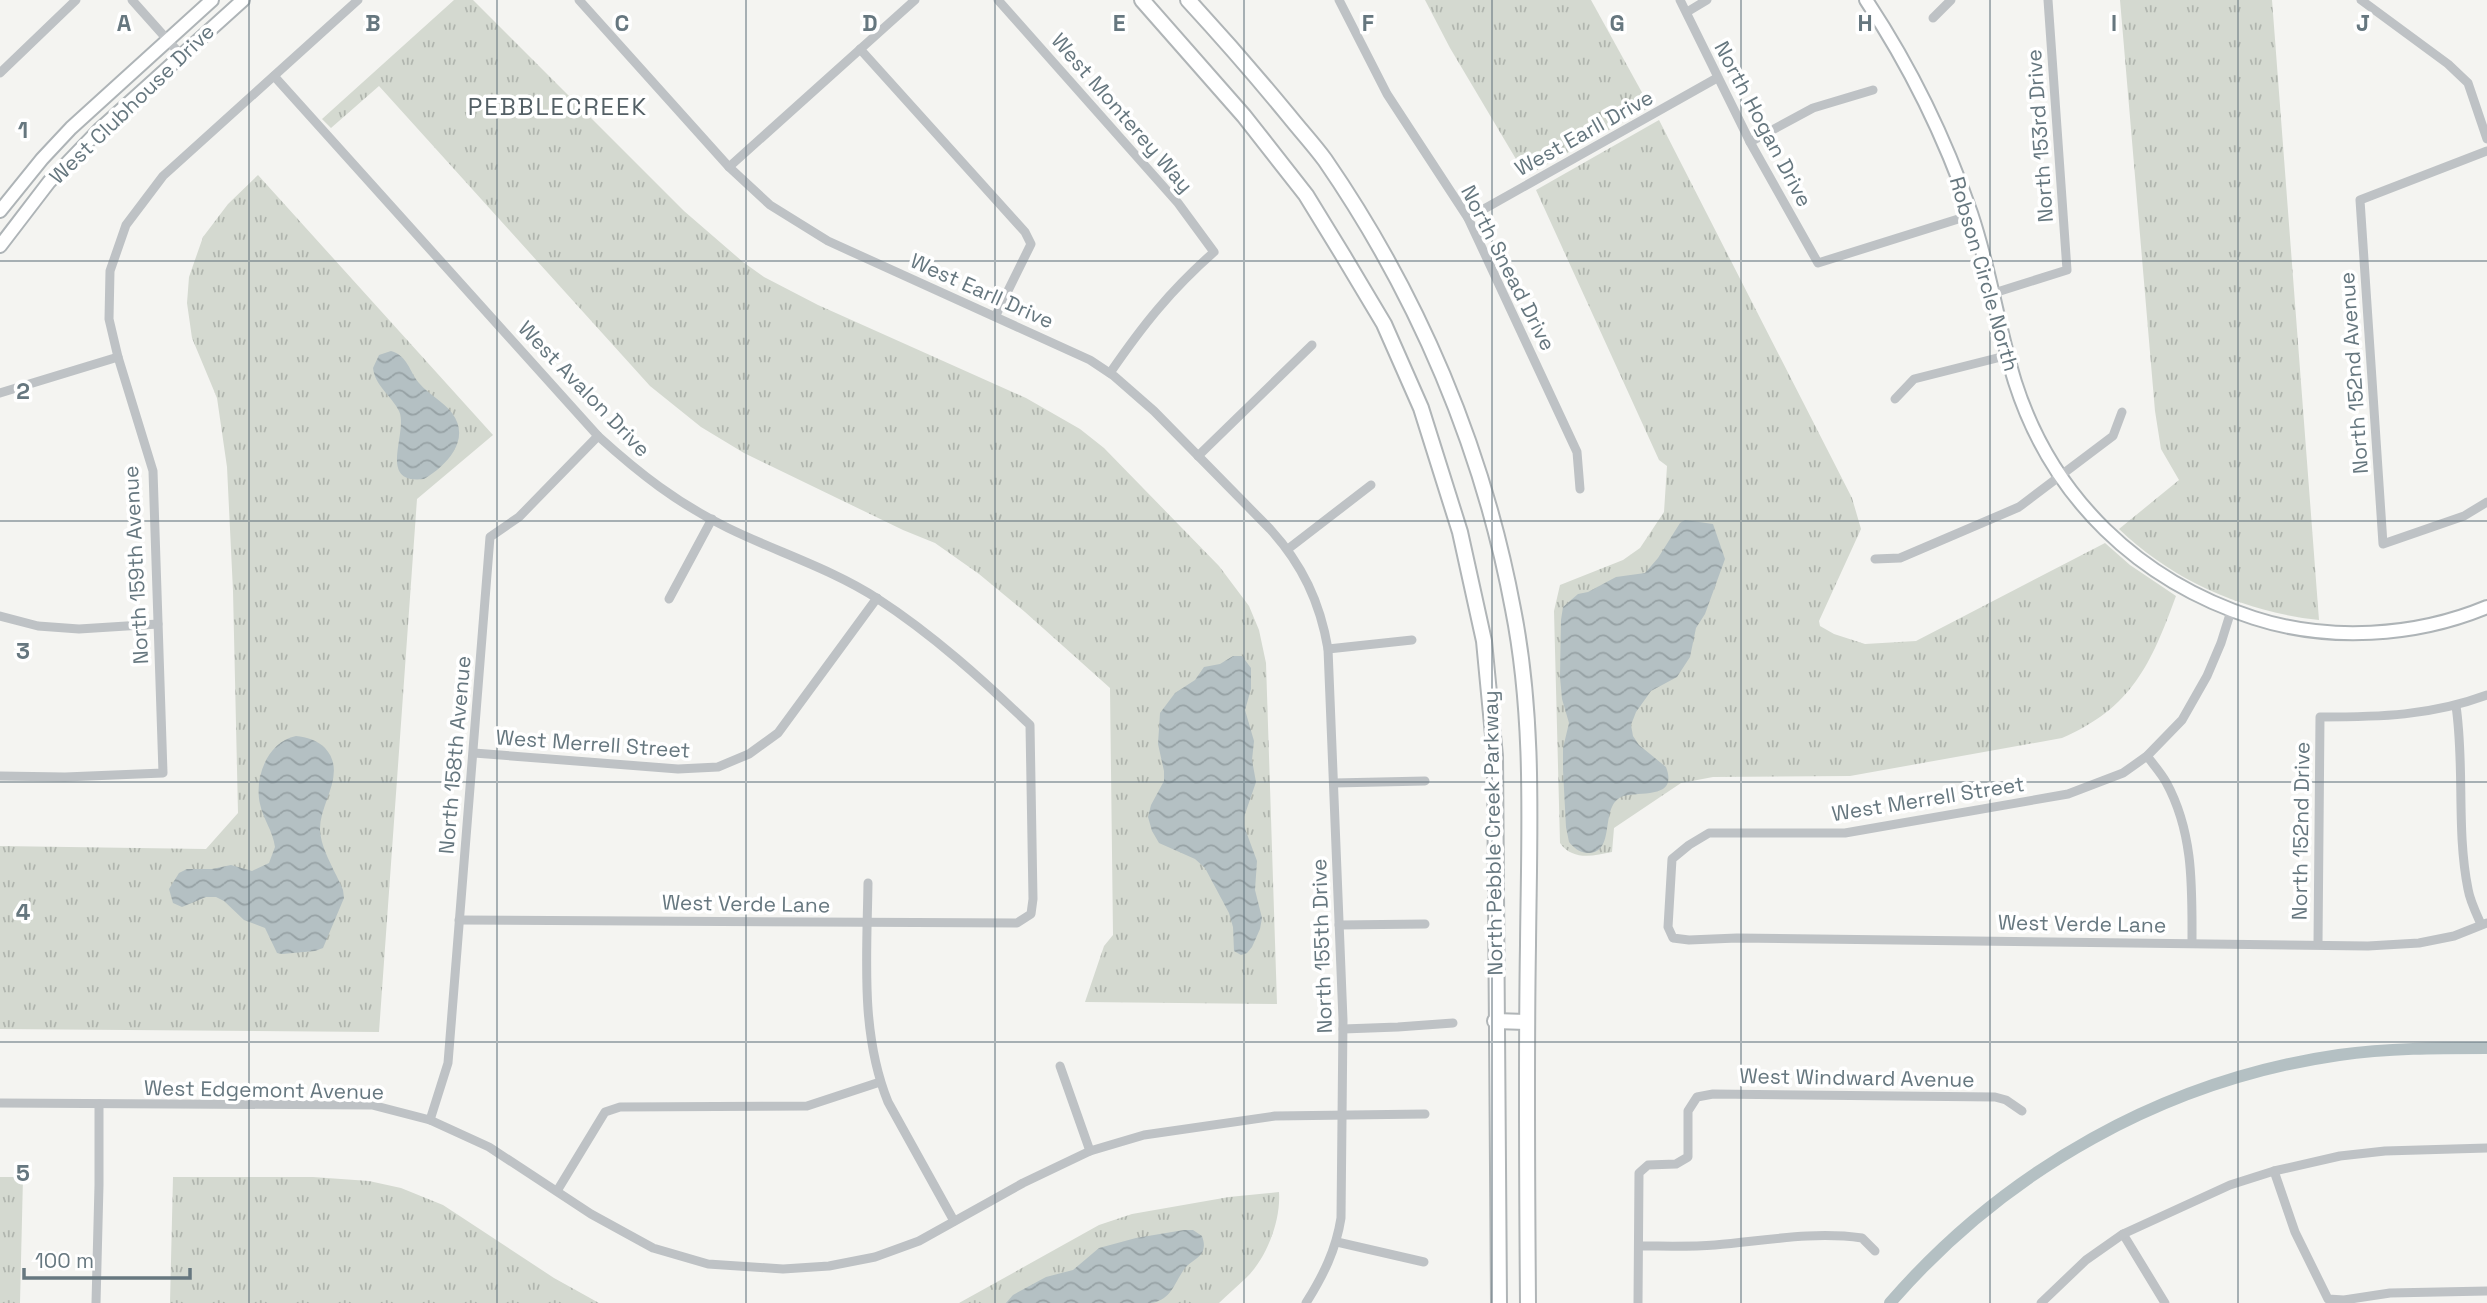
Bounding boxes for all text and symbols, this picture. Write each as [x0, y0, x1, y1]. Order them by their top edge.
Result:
text: A [117, 8, 132, 38]
text: B [365, 8, 381, 38]
text: C [615, 8, 629, 38]
text: D [862, 8, 878, 38]
text: E [1113, 8, 1125, 38]
text: F [1362, 8, 1374, 38]
text: G [1609, 8, 1625, 38]
text: H [1857, 8, 1873, 38]
text: I [2111, 8, 2117, 38]
text: J [2356, 8, 2370, 38]
street label: West Clubhouse Drive [43, 18, 220, 190]
street label: West Monterey Way [1046, 27, 1199, 198]
street label: North Hogan Drive [1708, 36, 1818, 211]
street label: North 153rd Drive [2020, 49, 2059, 224]
street label: West Earll Drive [1510, 83, 1658, 182]
district label: PEBBLECREEK [468, 91, 648, 122]
text: 1 [18, 115, 28, 145]
street label: Robson Circle North [1944, 173, 2025, 374]
street label: North Snead Drive [1455, 181, 1562, 355]
street label: West Earll Drive [906, 247, 1058, 334]
street label: North 152nd Avenue [2333, 271, 2374, 475]
street label: West Avalon Drive [513, 315, 656, 462]
text: 2 [16, 376, 30, 406]
street label: North 159th Avenue [117, 465, 154, 665]
text: 3 [16, 636, 30, 666]
street label: North 158th Avenue [432, 655, 477, 855]
street label: North Pebble Creek Parkway [1477, 690, 1508, 976]
street label: West Merrell Street [495, 723, 691, 764]
street label: North 152nd Drive [2285, 741, 2316, 921]
street label: West Merrell Street [1830, 770, 2026, 827]
street label: North 155th Drive [1305, 858, 1338, 1034]
street label: West Verde Lane [662, 889, 830, 918]
text: 4 [16, 897, 31, 927]
street label: West Verde Lane [1998, 909, 2166, 938]
street label: West Windward Avenue [1739, 1062, 1975, 1093]
street label: West Edgemont Avenue [144, 1074, 384, 1105]
text: 5 [16, 1158, 30, 1188]
scale bar [24, 1236, 191, 1280]
text: 100 m [35, 1247, 94, 1274]

